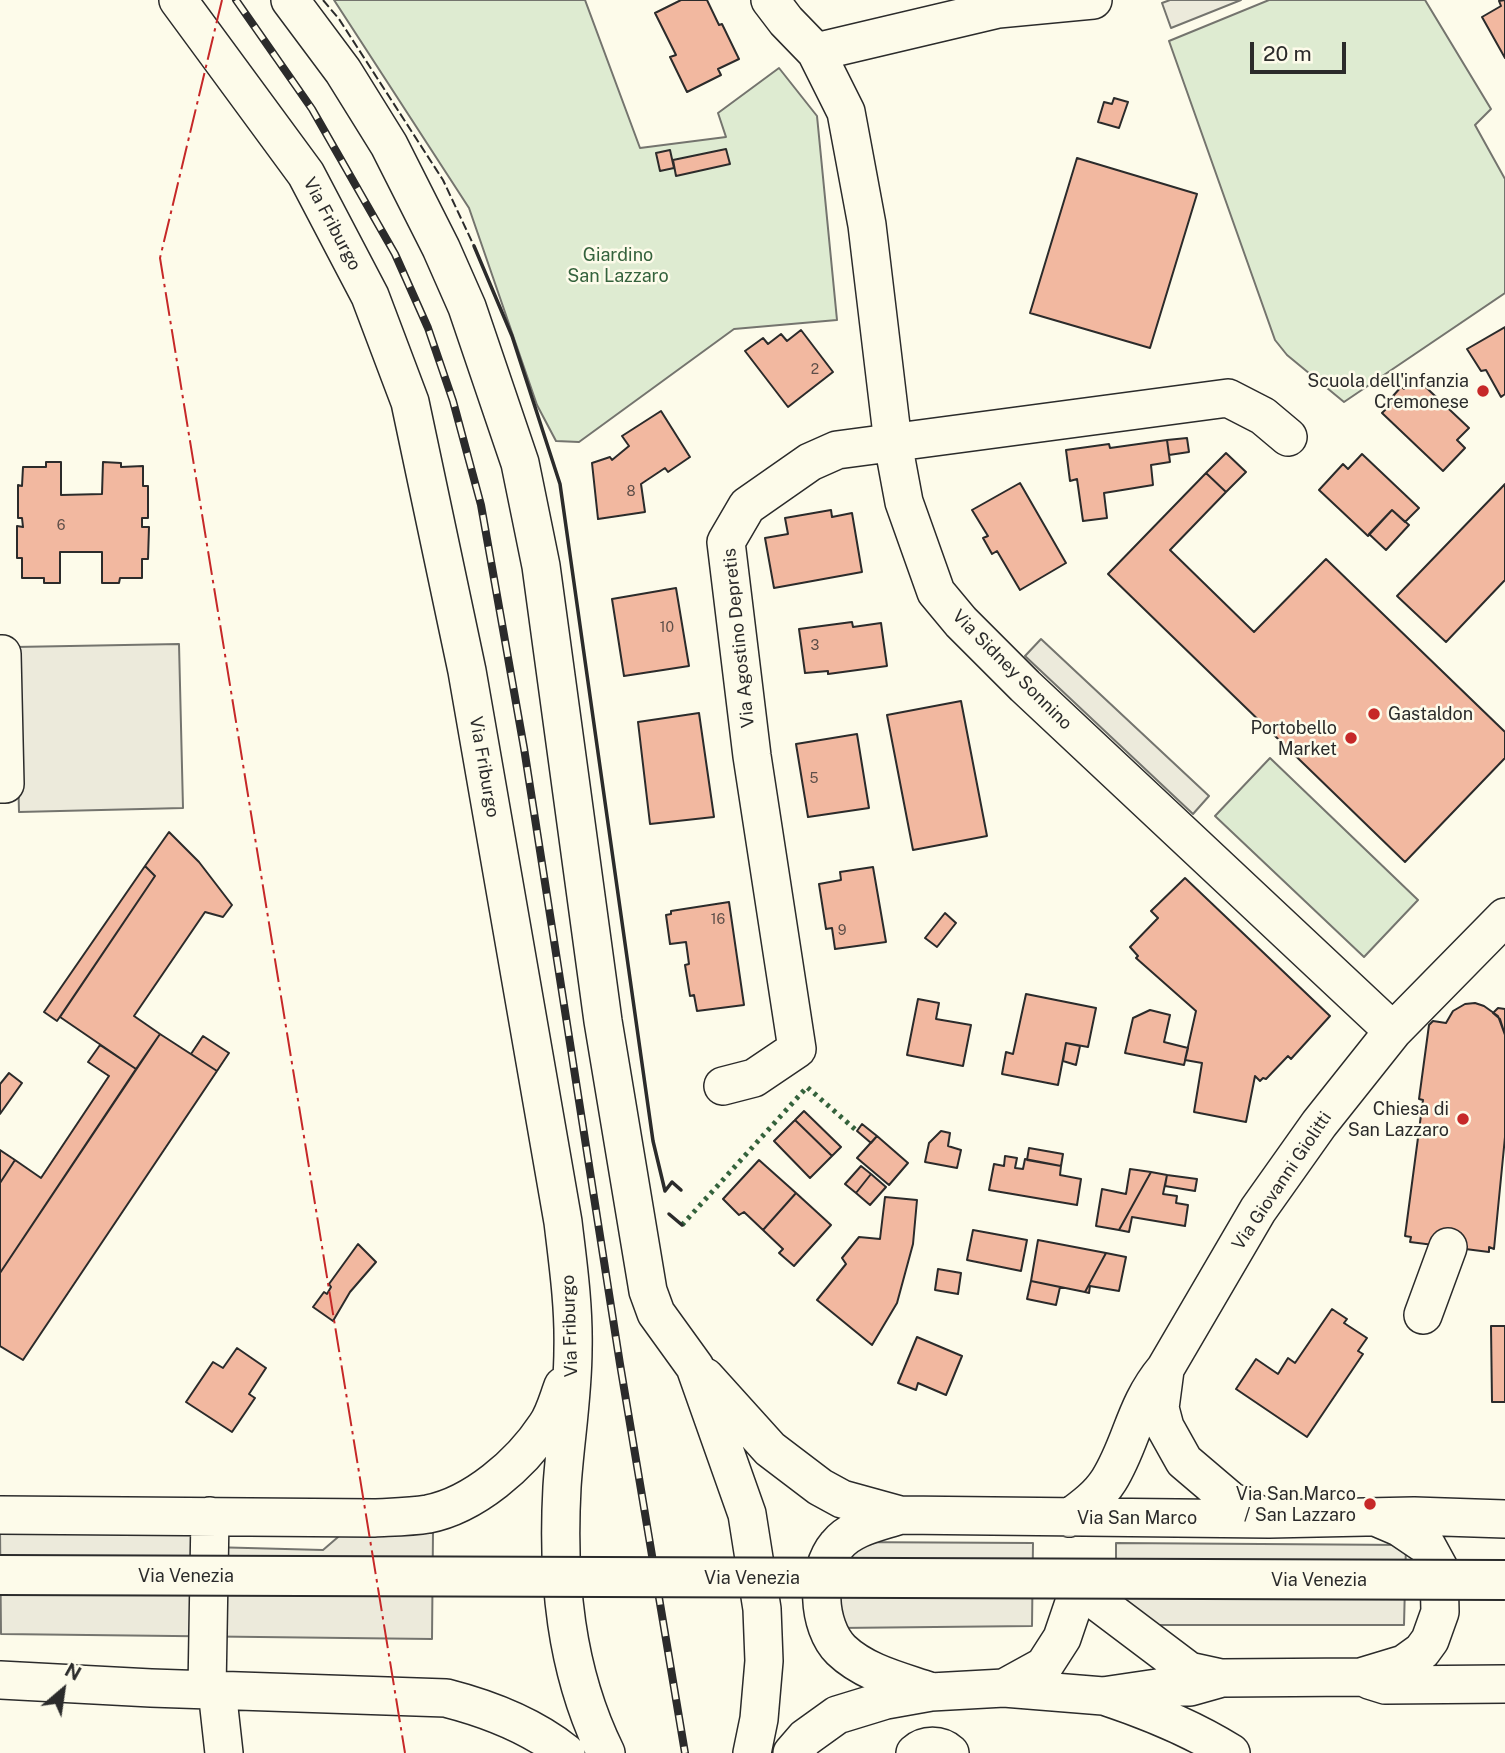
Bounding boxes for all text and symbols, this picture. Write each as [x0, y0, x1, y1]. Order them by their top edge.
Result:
scale bar [1253, 28, 1349, 72]
text: 20 m [1263, 41, 1312, 66]
street label: Via Friburgo [298, 174, 366, 274]
park label: Giardino San Lazzaro [567, 244, 669, 286]
house number: 2 [811, 362, 819, 378]
place label: Scuola dell'infanzia Cremonese [1307, 370, 1469, 412]
marker: Scuola dell'infanzia Cremonese [1475, 383, 1491, 399]
house number: 8 [626, 484, 636, 500]
house number: 6 [57, 518, 65, 534]
street label: Via Agostino Depretis [719, 547, 759, 729]
street label: Via Sidney Sonnino [947, 605, 1077, 735]
house number: 10 [660, 620, 674, 636]
house number: 3 [811, 638, 819, 654]
place label: Gastaldon [1388, 703, 1473, 725]
marker: Gastaldon [1366, 706, 1382, 722]
street label: Via Friburgo [464, 715, 504, 819]
place label: Portobello Market [1251, 717, 1337, 760]
marker: Portobello Market [1343, 730, 1359, 746]
house number: 5 [810, 771, 818, 787]
house number: 16 [711, 912, 725, 928]
house number: 9 [838, 923, 846, 939]
place label: Chiesa di San Lazzaro [1348, 1098, 1449, 1140]
street label: Via Giovanni Giolitti [1228, 1108, 1336, 1254]
marker: Chiesa di San Lazzaro [1455, 1111, 1471, 1127]
street label: Via Friburgo [557, 1275, 583, 1377]
place label: Via San Marco / San Lazzaro [1236, 1483, 1356, 1526]
marker: Via San Marco / San Lazzaro [1362, 1496, 1378, 1512]
street label: Via San Marco [1077, 1507, 1197, 1529]
street label: Via Venezia [138, 1565, 234, 1587]
street label: Via Venezia [704, 1567, 800, 1589]
street label: Via Venezia [1271, 1569, 1367, 1591]
north arrow [28, 1655, 98, 1725]
text: N [61, 1658, 85, 1685]

